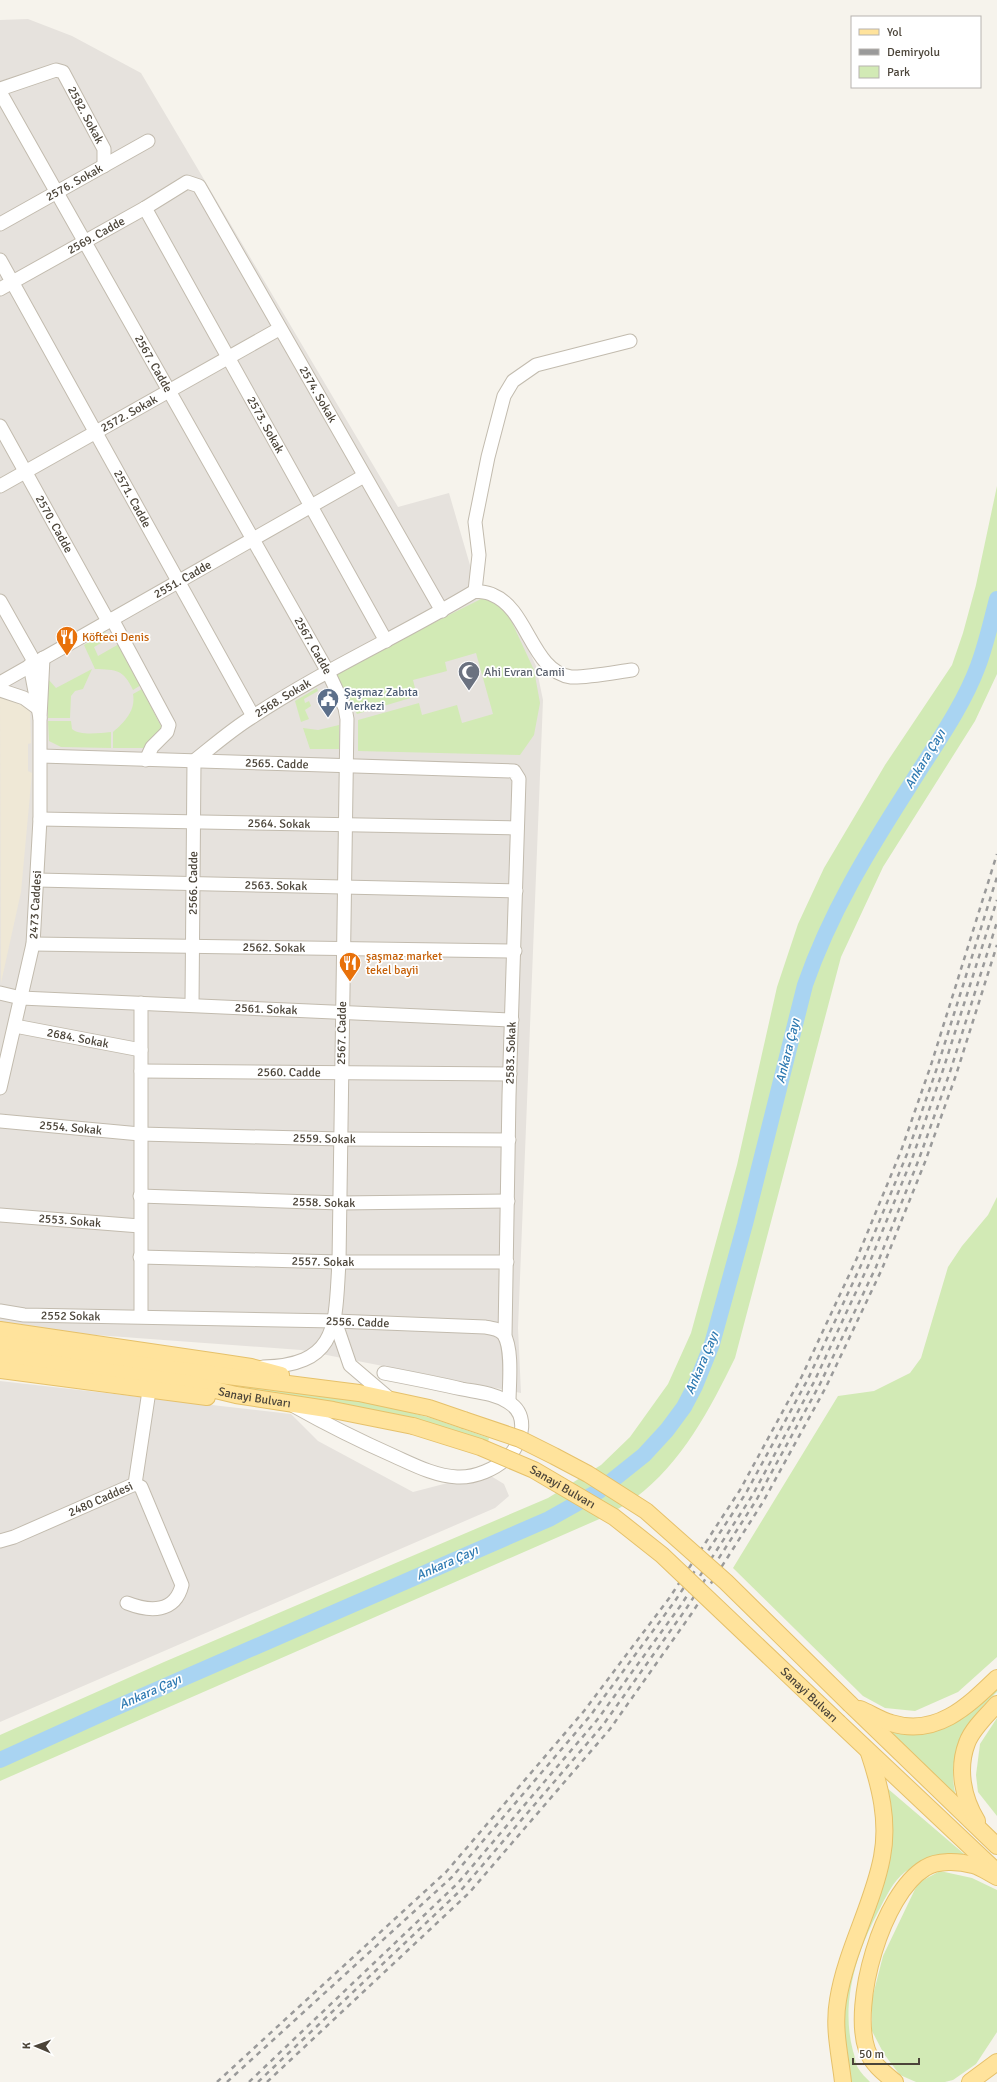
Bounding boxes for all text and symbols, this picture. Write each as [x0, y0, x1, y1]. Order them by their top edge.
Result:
legend [851, 16, 981, 88]
text: Yol [887, 25, 903, 40]
text: Demiryolu [887, 45, 940, 60]
text: Park [887, 65, 910, 80]
street label: 2582. Sokak [64, 84, 107, 146]
street label: 2576. Sokak [43, 161, 105, 204]
street label: 2569. Cadde [65, 213, 128, 257]
street label: 2567. Cadde [131, 332, 176, 395]
street label: 2574. Sokak [296, 363, 340, 425]
street label: 2572. Sokak [98, 391, 160, 435]
street label: 2573. Sokak [244, 394, 287, 456]
street label: 2571. Cadde [110, 467, 154, 530]
street label: 2570. Cadde [32, 492, 76, 555]
street label: 2551. Cadde [151, 557, 214, 601]
street label: 2567. Cadde [291, 614, 335, 677]
restaurant icon: Köfteci Denis [54, 624, 80, 657]
place label: Köfteci Denis [82, 630, 149, 645]
mosque icon: Ahi Evran Camii [456, 659, 482, 692]
place label: Ahi Evran Camii [484, 665, 565, 680]
street label: 2568. Sokak [252, 675, 313, 721]
place label: Şaşmaz Zabıta Merkezi [344, 685, 418, 714]
public building icon: Şaşmaz Zabıta Merkezi [315, 686, 341, 719]
water label: Ankara Çayı [901, 726, 949, 791]
street label: 2565. Cadde [245, 755, 309, 772]
street label: 2564. Sokak [247, 815, 310, 832]
street label: 2566. Cadde [185, 851, 201, 915]
street label: 2473 Caddesi [26, 870, 45, 940]
street label: 2563. Sokak [244, 877, 308, 894]
street label: 2562. Sokak [242, 940, 305, 955]
place label: şaşmaz market tekel bayii [366, 949, 442, 978]
restaurant icon: şaşmaz market tekel bayii [337, 950, 363, 983]
street label: 2561. Sokak [234, 1000, 298, 1018]
street label: 2567. Cadde [334, 1001, 350, 1065]
water label: Ankara Çayı [772, 1016, 804, 1085]
street label: 2583. Sokak [502, 1021, 520, 1085]
street label: 2684. Sokak [46, 1025, 110, 1051]
street label: 2560. Cadde [257, 1064, 321, 1080]
street label: 2554. Sokak [39, 1117, 103, 1138]
street label: 2559. Sokak [293, 1130, 356, 1147]
street label: 2558. Sokak [292, 1194, 355, 1211]
street label: 2553. Sokak [38, 1211, 102, 1230]
street label: 2557. Sokak [291, 1253, 354, 1270]
street label: 2552 Sokak [41, 1308, 101, 1324]
street label: 2556. Cadde [326, 1313, 390, 1331]
water label: Ankara Çayı [682, 1329, 722, 1397]
street label: Sanayi Bulvarı [217, 1383, 292, 1411]
street label: Sanayi Bulvarı [528, 1462, 598, 1512]
street label: 2480 Caddesi [66, 1478, 135, 1520]
water label: Ankara Çayı [414, 1542, 481, 1584]
street label: Sanayi Bulvarı [777, 1664, 841, 1726]
water label: Ankara Çayı [117, 1671, 184, 1713]
north arrow [16, 2026, 56, 2066]
scale bar [853, 2040, 919, 2066]
text: K [20, 2042, 33, 2049]
text: 50 m [859, 2047, 884, 2062]

